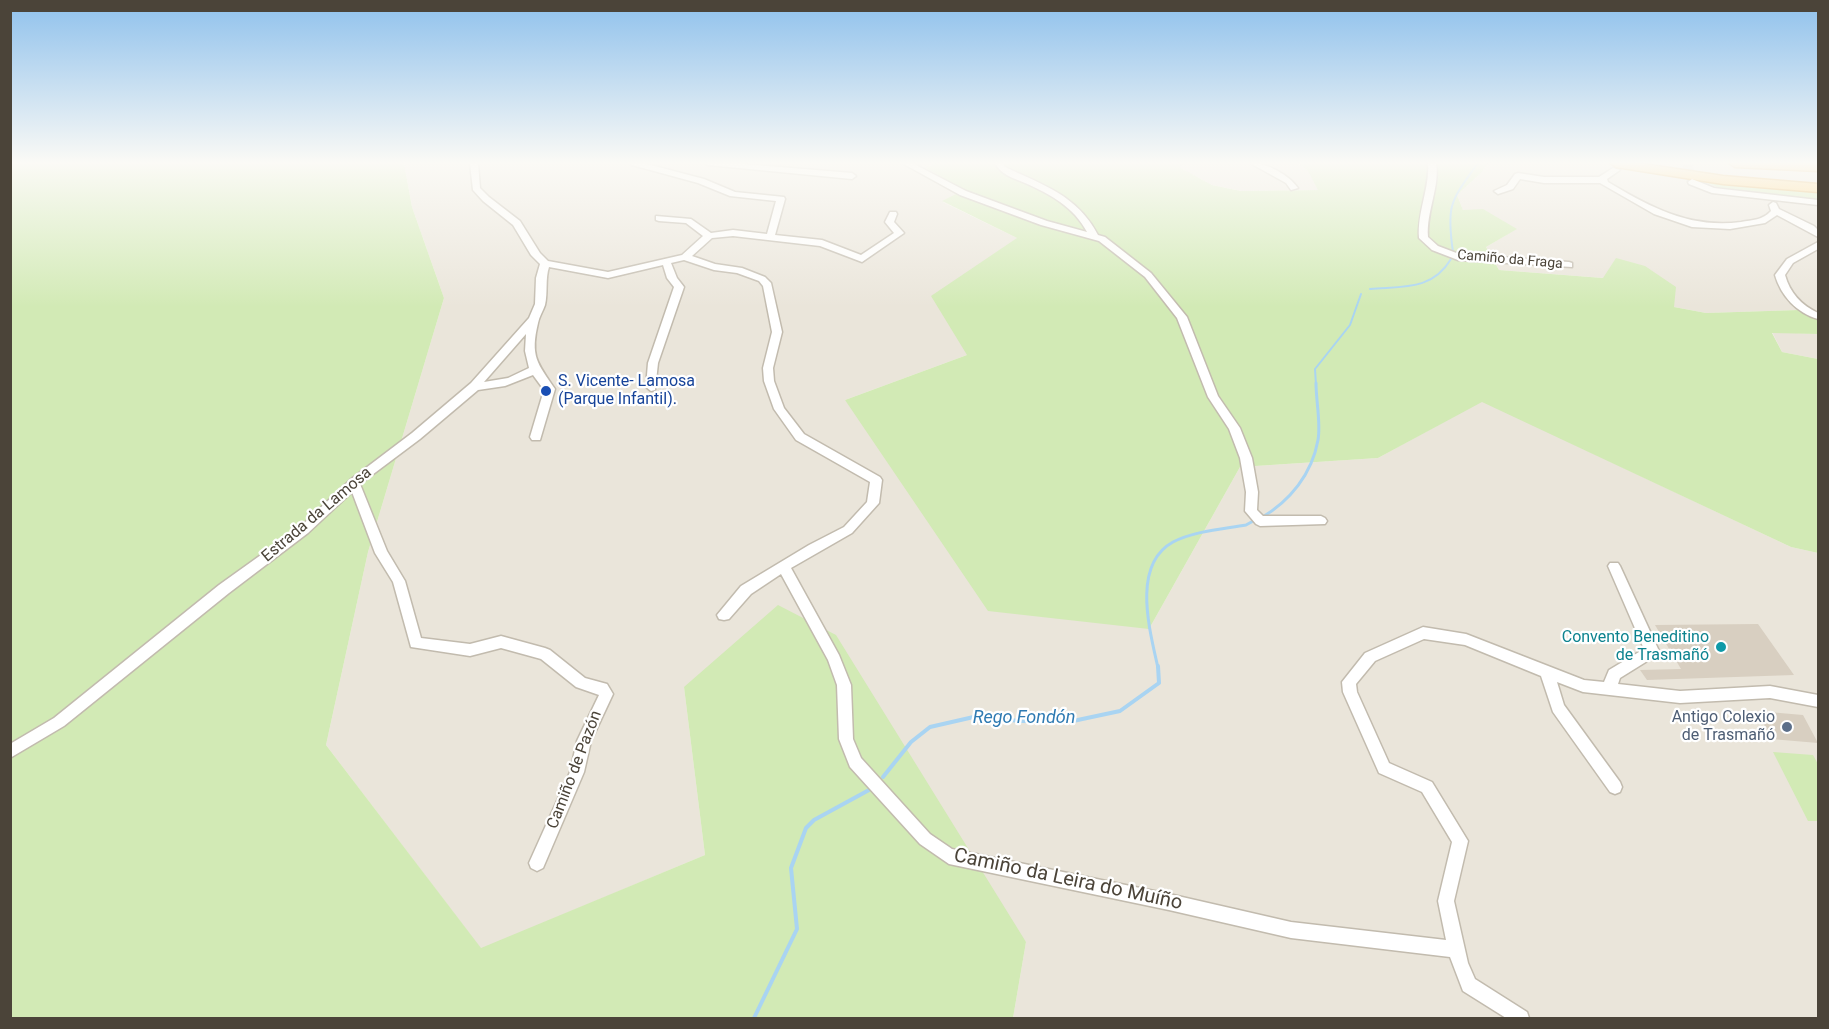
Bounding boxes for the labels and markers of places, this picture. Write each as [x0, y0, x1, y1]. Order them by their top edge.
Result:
place label: S. Vicente- Lamosa (Parque Infantil). [558, 372, 695, 410]
marker: S. Vicente- Lamosa (Parque Infantil). [539, 384, 553, 398]
place label: Convento Beneditino de Trasmañó [1562, 628, 1709, 666]
marker: Convento Beneditino de Trasmañó [1714, 640, 1728, 654]
place label: Antigo Colexio de Trasmañó [1672, 708, 1775, 746]
marker: Antigo Colexio de Trasmañó [1780, 720, 1794, 734]

